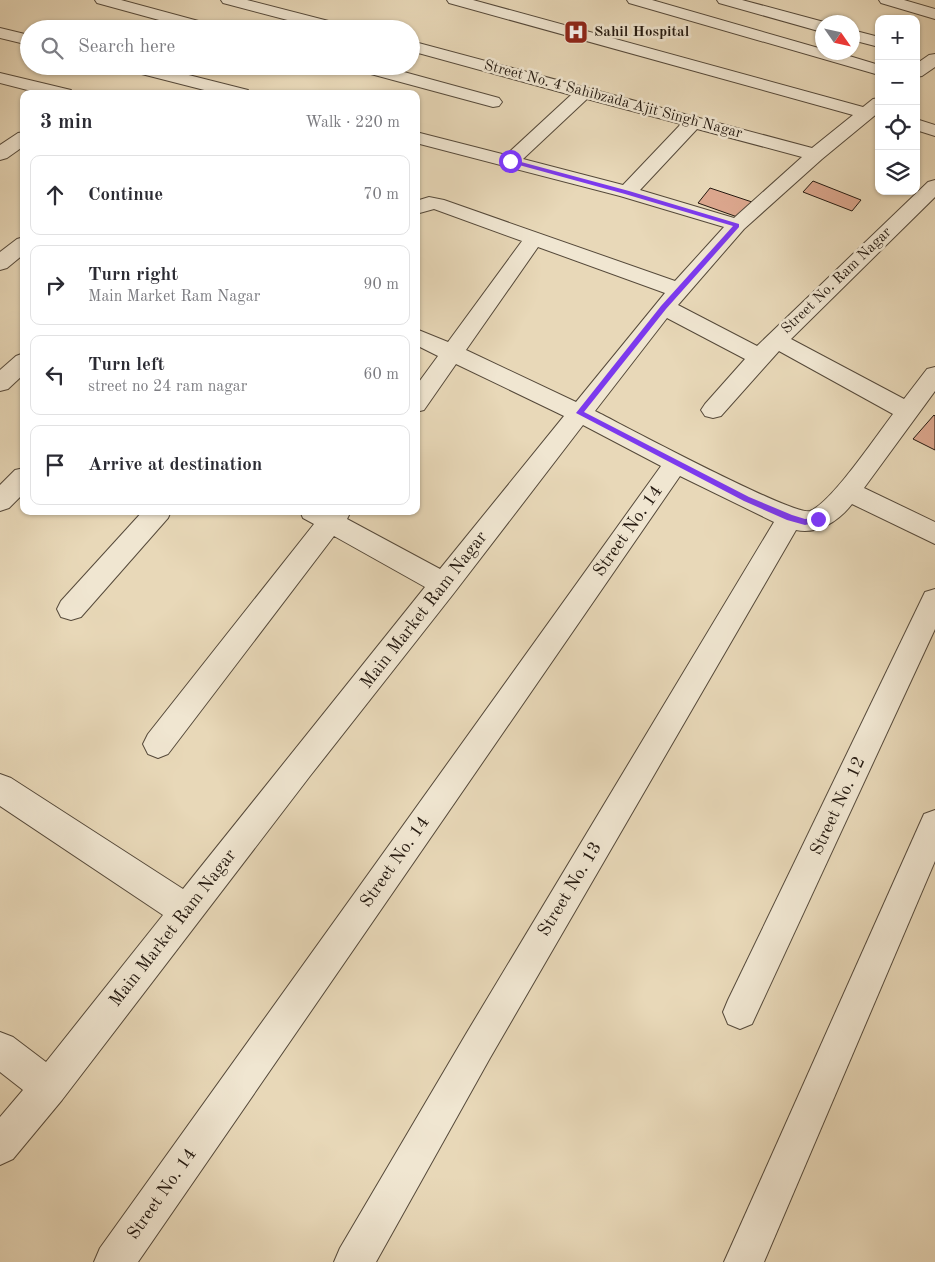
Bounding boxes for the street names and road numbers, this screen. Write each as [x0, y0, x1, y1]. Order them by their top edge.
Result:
street label: Street No. 4 Sahibzada Ajit Singh Nagar [482, 58, 744, 142]
street label: Street No. Ram Nagar [779, 225, 895, 337]
street label: Street No. 14 [590, 482, 666, 580]
street label: Main Market Ram Nagar [357, 528, 491, 692]
street label: Street No. 12 [807, 754, 869, 858]
street label: Street No. 14 [357, 813, 433, 911]
street label: Street No. 13 [535, 839, 605, 939]
street label: Main Market Ram Nagar [106, 846, 240, 1010]
street label: Street No. 14 [124, 1145, 200, 1243]

